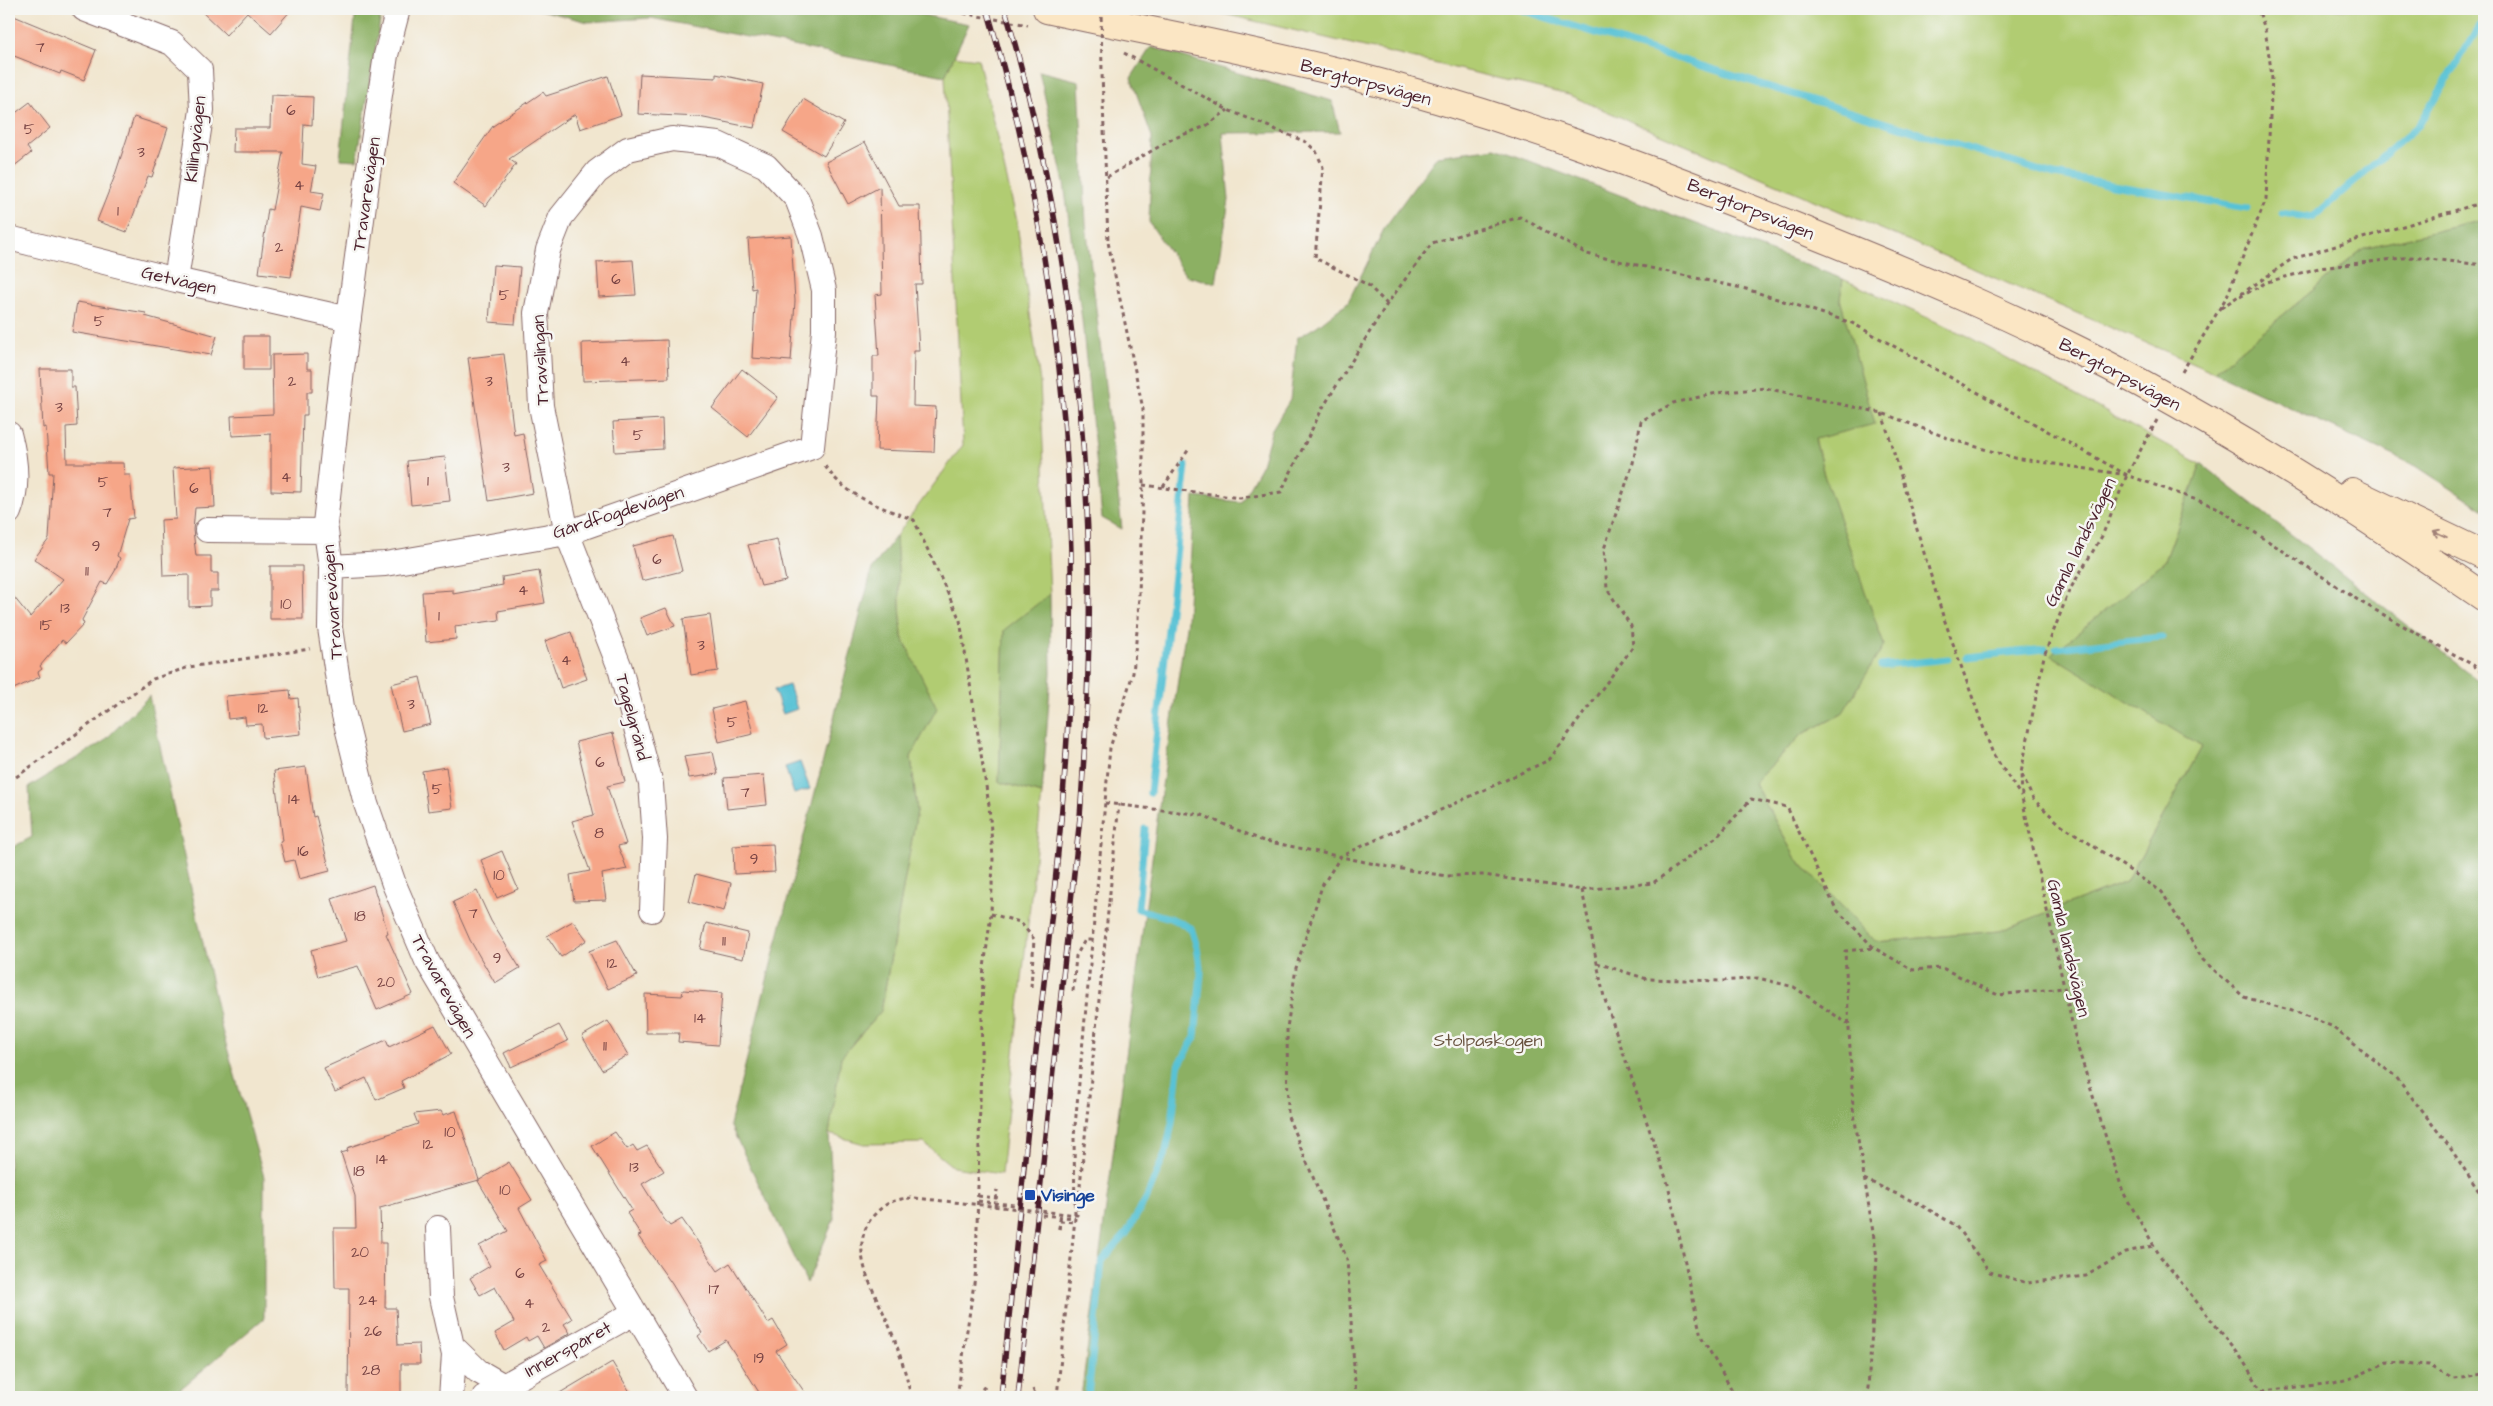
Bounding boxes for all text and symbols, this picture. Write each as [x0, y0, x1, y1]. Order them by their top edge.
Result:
house number: 7 [35, 37, 45, 58]
street label: Bergtorpsvägen [1297, 53, 1434, 113]
street label: Killingvägen [179, 95, 213, 184]
house number: 6 [286, 100, 296, 121]
house number: 5 [24, 119, 35, 140]
street label: Travarevägen [346, 135, 388, 253]
house number: 3 [137, 142, 145, 163]
street label: Bergtorpsvägen [1683, 173, 1818, 247]
house number: 4 [294, 175, 304, 196]
house number: 1 [117, 201, 119, 222]
house number: 2 [275, 237, 284, 258]
street label: Getvägen [139, 260, 219, 302]
house number: 6 [611, 269, 621, 290]
house number: 5 [499, 285, 510, 306]
house number: 5 [94, 311, 105, 332]
street label: Travslingan [526, 314, 556, 406]
street label: Bergtorpsvägen [2054, 332, 2185, 418]
house number: 4 [620, 351, 630, 372]
house number: 2 [288, 371, 297, 392]
house number: 3 [485, 371, 493, 392]
house number: 3 [55, 397, 63, 418]
house number: 5 [633, 425, 644, 446]
house number: 3 [502, 457, 510, 478]
house number: 4 [281, 467, 291, 488]
house number: 1 [427, 471, 429, 492]
house number: 5 [98, 472, 109, 493]
street label: Gamla landsvägen [2038, 474, 2123, 611]
house number: 6 [189, 478, 199, 499]
street label: Gårdfogdevägen [549, 480, 687, 546]
house number: 7 [102, 502, 112, 523]
one-way arrow [2433, 529, 2448, 538]
house number: 9 [92, 536, 100, 557]
street label: Travarevägen [316, 544, 350, 660]
house number: 6 [652, 549, 662, 570]
house number: 11 [85, 561, 89, 582]
house number: 4 [518, 580, 528, 601]
house number: 10 [280, 594, 292, 615]
house number: 13 [60, 598, 70, 619]
house number: 1 [438, 606, 440, 627]
house number: 15 [40, 615, 53, 636]
house number: 3 [697, 635, 705, 656]
house number: 4 [561, 650, 571, 671]
street label: Tagelgränd [608, 671, 656, 764]
house number: 3 [407, 694, 415, 715]
house number: 12 [258, 698, 269, 719]
house number: 5 [727, 712, 738, 733]
house number: 6 [595, 752, 605, 773]
house number: 5 [432, 779, 443, 800]
house number: 7 [740, 782, 750, 803]
house number: 14 [288, 789, 300, 810]
house number: 8 [594, 823, 604, 844]
house number: 16 [297, 841, 309, 862]
house number: 9 [750, 849, 758, 870]
house number: 10 [493, 865, 505, 886]
street label: Gamla landsvägen [2040, 877, 2097, 1020]
house number: 7 [468, 903, 478, 924]
house number: 18 [354, 906, 366, 927]
street label: Travarevägen [404, 930, 482, 1043]
house number: 11 [722, 931, 726, 952]
house number: 9 [493, 948, 501, 969]
house number: 12 [607, 953, 618, 974]
house number: 20 [377, 972, 396, 993]
house number: 14 [694, 1008, 706, 1029]
park label: Stolpaskogen [1433, 1028, 1543, 1054]
house number: 11 [603, 1036, 607, 1057]
house number: 10 [444, 1122, 456, 1143]
house number: 12 [423, 1134, 434, 1155]
house number: 14 [376, 1149, 388, 1170]
house number: 13 [629, 1157, 639, 1178]
house number: 18 [353, 1161, 365, 1182]
house number: 10 [499, 1180, 511, 1201]
place label: Visinge [1040, 1183, 1095, 1209]
marker: Visinge [1023, 1188, 1037, 1202]
house number: 20 [351, 1242, 370, 1263]
house number: 6 [515, 1263, 525, 1284]
house number: 17 [708, 1279, 720, 1300]
house number: 24 [359, 1290, 377, 1311]
house number: 4 [524, 1293, 534, 1314]
street label: Innerspåret [520, 1315, 617, 1384]
house number: 2 [542, 1317, 551, 1338]
house number: 26 [364, 1321, 383, 1342]
house number: 19 [754, 1348, 764, 1369]
house number: 28 [362, 1360, 380, 1381]

